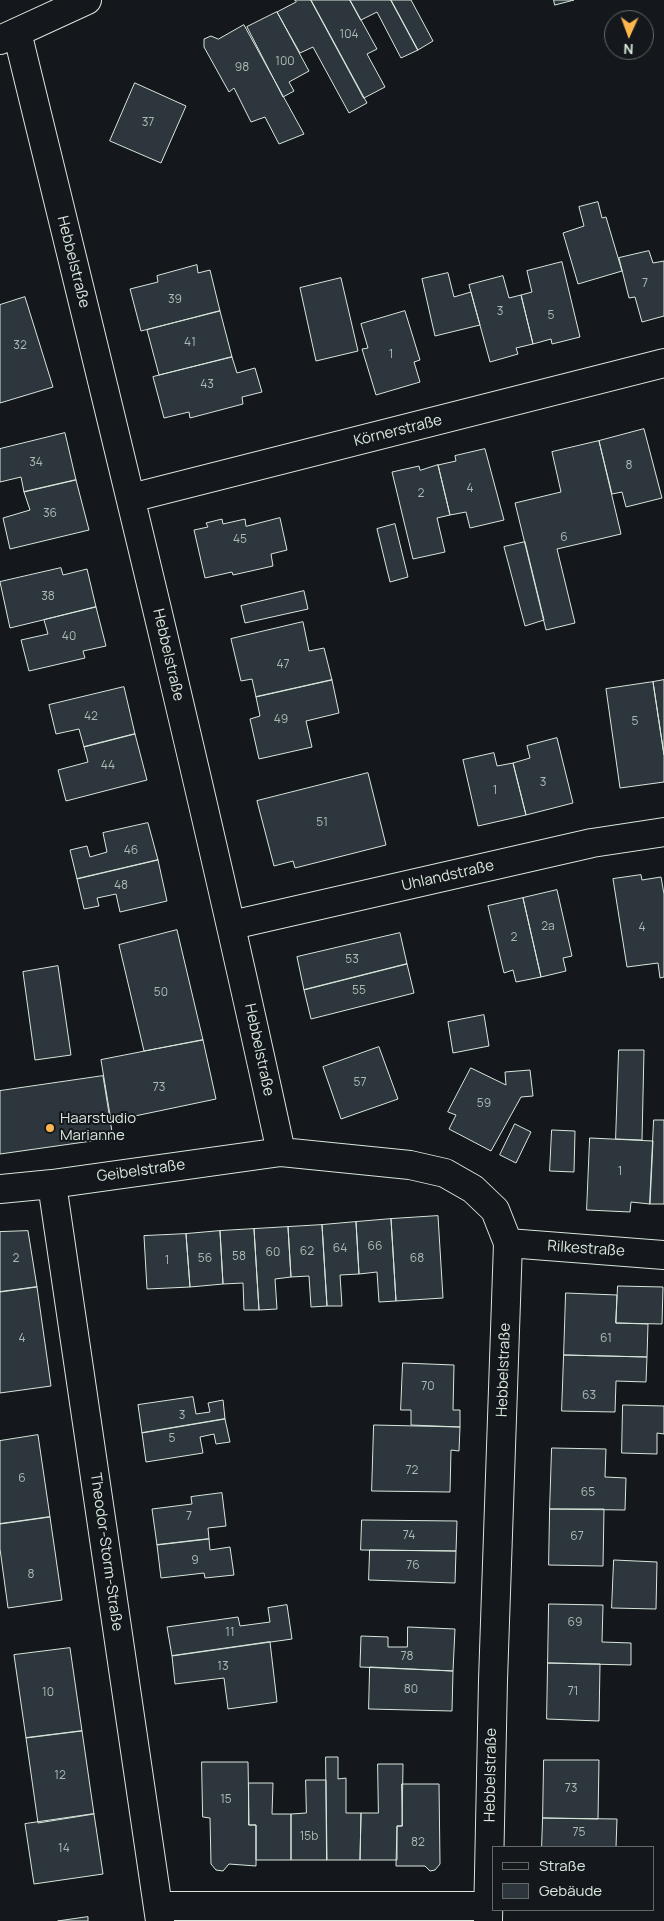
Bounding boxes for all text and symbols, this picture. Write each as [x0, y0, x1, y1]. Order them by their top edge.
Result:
north arrow [604, 10, 654, 60]
house number: 104 [339, 28, 359, 42]
text: N [623, 40, 634, 59]
house number: 100 [275, 55, 295, 69]
house number: 98 [235, 61, 249, 75]
house number: 37 [142, 116, 154, 130]
street label: Hebbelstraße [53, 214, 93, 310]
house number: 7 [642, 277, 648, 291]
house number: 39 [168, 293, 182, 307]
house number: 3 [497, 305, 503, 319]
house number: 5 [548, 309, 554, 323]
house number: 41 [184, 336, 196, 350]
house number: 32 [13, 339, 27, 353]
house number: 1 [389, 348, 393, 362]
house number: 43 [200, 378, 214, 392]
street label: Körnerstraße [352, 411, 444, 451]
house number: 34 [29, 456, 43, 470]
house number: 8 [626, 459, 632, 473]
house number: 4 [466, 482, 474, 496]
house number: 2 [418, 487, 424, 501]
house number: 36 [43, 507, 57, 521]
house number: 6 [560, 531, 568, 545]
house number: 45 [233, 533, 247, 547]
house number: 38 [41, 590, 55, 604]
street label: Hebbelstraße [149, 607, 187, 703]
house number: 40 [62, 630, 76, 644]
house number: 47 [276, 658, 290, 672]
house number: 42 [84, 710, 98, 724]
house number: 49 [274, 713, 288, 727]
house number: 5 [632, 715, 638, 729]
house number: 44 [101, 759, 115, 773]
house number: 3 [540, 776, 546, 790]
house number: 1 [493, 784, 497, 798]
house number: 51 [316, 816, 328, 830]
house number: 46 [124, 844, 138, 858]
street label: Uhlandstraße [400, 857, 496, 895]
house number: 48 [114, 879, 128, 893]
house number: 2a [541, 920, 555, 934]
house number: 4 [638, 921, 646, 935]
house number: 2 [511, 931, 517, 945]
house number: 53 [345, 953, 359, 967]
house number: 55 [352, 984, 366, 998]
house number: 50 [154, 986, 168, 1000]
street label: Hebbelstraße [240, 1002, 278, 1098]
house number: 57 [354, 1076, 366, 1090]
house number: 73 [153, 1081, 165, 1095]
house number: 59 [477, 1097, 491, 1111]
place label: Haarstudio Marianne [60, 1110, 136, 1145]
marker: Haarstudio Marianne [44, 1122, 56, 1134]
street label: Geibelstraße [96, 1156, 186, 1186]
house number: 1 [618, 1165, 622, 1179]
street label: Rilkestraße [547, 1237, 625, 1261]
house number: 66 [368, 1240, 382, 1254]
house number: 64 [333, 1242, 347, 1256]
house number: 62 [300, 1245, 314, 1259]
house number: 60 [266, 1246, 280, 1260]
house number: 58 [232, 1250, 246, 1264]
house number: 2 [13, 1252, 19, 1266]
house number: 56 [198, 1252, 212, 1266]
house number: 68 [410, 1252, 424, 1266]
house number: 1 [165, 1254, 169, 1268]
street label: Hebbelstraße [493, 1323, 515, 1417]
house number: 4 [18, 1332, 26, 1346]
house number: 61 [600, 1332, 612, 1346]
house number: 70 [421, 1380, 435, 1394]
house number: 63 [582, 1389, 596, 1403]
house number: 3 [179, 1409, 185, 1423]
house number: 5 [169, 1432, 175, 1446]
house number: 72 [406, 1464, 418, 1478]
house number: 6 [18, 1472, 26, 1486]
street label: Theodor-Storm-Straße [86, 1472, 126, 1632]
house number: 65 [581, 1486, 595, 1500]
house number: 7 [186, 1510, 192, 1524]
house number: 74 [403, 1529, 415, 1543]
house number: 67 [570, 1530, 584, 1544]
house number: 9 [191, 1554, 199, 1568]
house number: 76 [406, 1559, 420, 1573]
house number: 8 [28, 1568, 34, 1582]
house number: 69 [568, 1616, 582, 1630]
house number: 11 [225, 1626, 235, 1640]
house number: 78 [401, 1650, 413, 1664]
house number: 13 [217, 1660, 229, 1674]
house number: 80 [404, 1683, 418, 1697]
house number: 71 [568, 1685, 578, 1699]
house number: 10 [42, 1686, 54, 1700]
street label: Hebbelstraße [481, 1728, 501, 1822]
house number: 12 [54, 1769, 66, 1783]
house number: 73 [565, 1782, 577, 1796]
house number: 15 [220, 1793, 232, 1807]
house number: 75 [573, 1826, 585, 1840]
house number: 15b [300, 1830, 318, 1844]
house number: 82 [411, 1836, 425, 1850]
house number: 14 [58, 1842, 70, 1856]
legend [492, 1846, 654, 1911]
text: Straße [539, 1855, 585, 1876]
text: Gebäude [539, 1880, 602, 1901]

